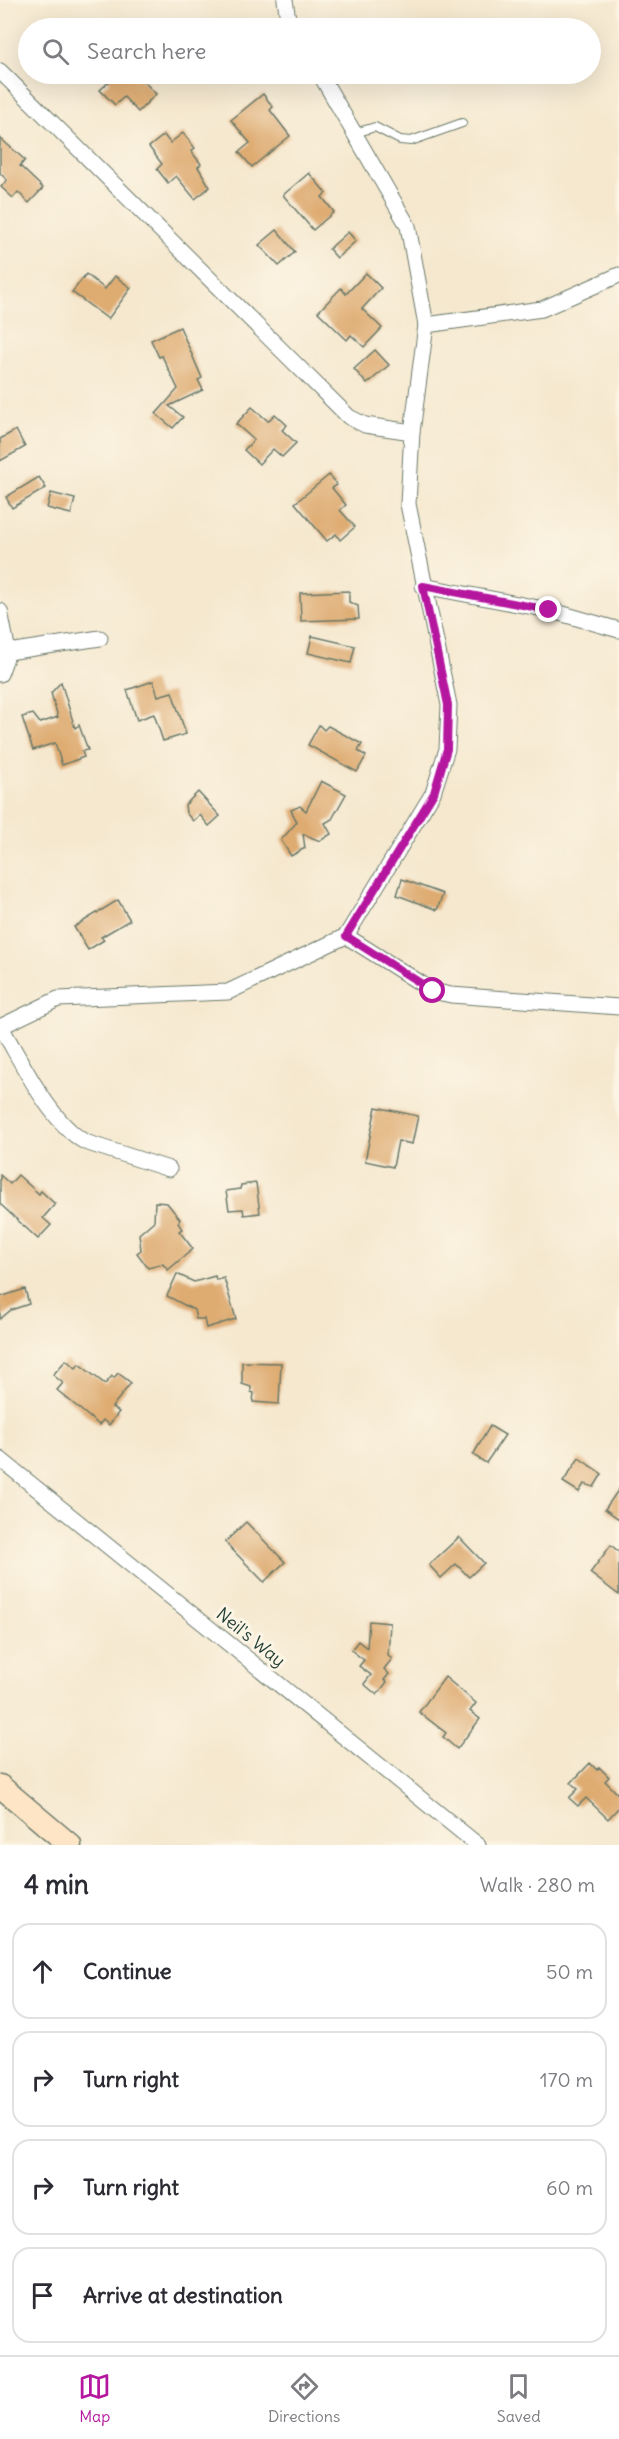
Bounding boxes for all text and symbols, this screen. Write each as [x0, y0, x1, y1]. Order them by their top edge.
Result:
search box [18, 18, 601, 84]
icon: search [39, 35, 72, 68]
text: Search here [87, 37, 206, 65]
route end [535, 596, 561, 622]
route start [419, 977, 445, 1003]
street label: Neil's Way [212, 1602, 290, 1672]
text: 4 min [24, 1868, 89, 1901]
text: Walk · 280 m [479, 1872, 595, 1897]
icon: ahead [26, 1955, 59, 1988]
text: Continue [83, 1957, 172, 1985]
text: 50 m [546, 1959, 593, 1984]
icon: right [26, 2063, 59, 2096]
text: Turn right [83, 2065, 179, 2093]
text: 170 m [540, 2067, 593, 2092]
icon: right [26, 2171, 59, 2204]
text: Turn right [83, 2173, 179, 2201]
text: 60 m [546, 2175, 593, 2200]
icon: arrive [26, 2279, 59, 2312]
text: Arrive at destination [83, 2281, 283, 2309]
tab: Map [78, 2370, 111, 2426]
tab: Directions [268, 2370, 340, 2426]
tab: Saved [497, 2370, 541, 2426]

